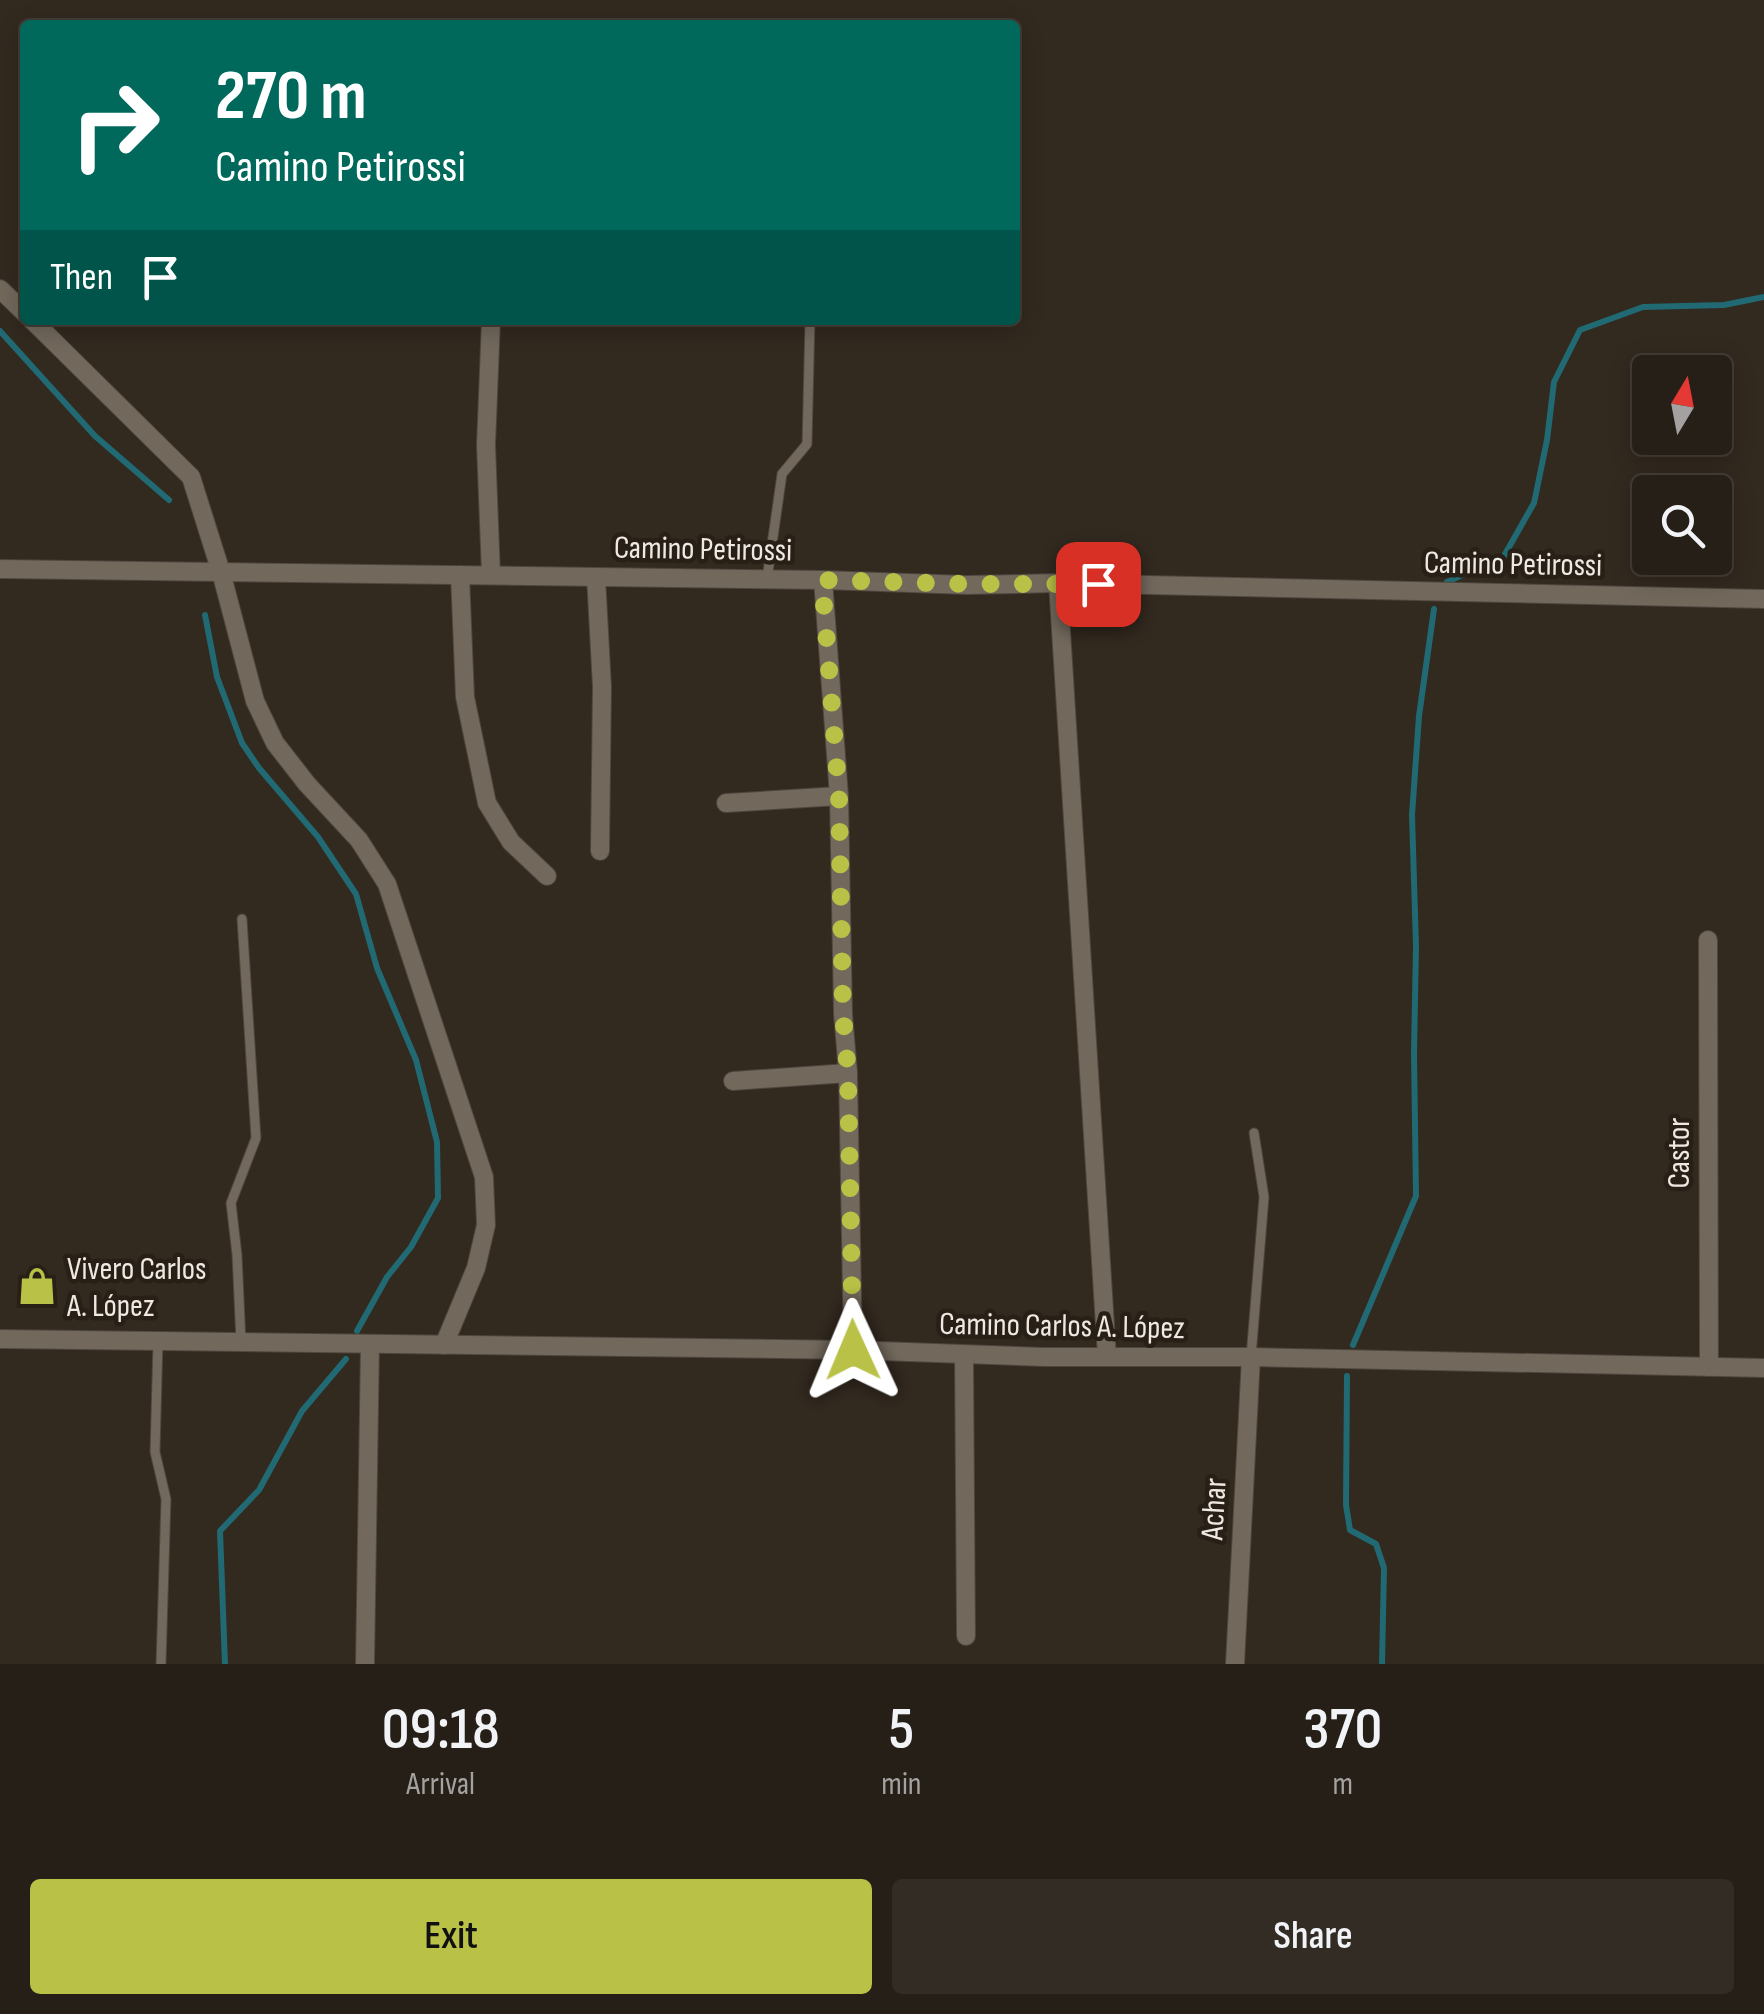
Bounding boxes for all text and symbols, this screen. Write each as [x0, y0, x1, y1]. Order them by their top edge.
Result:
text: 270 m [215, 55, 367, 139]
icon: right [50, 60, 180, 190]
text: Camino Petirossi [215, 140, 466, 195]
icon: arrive [133, 250, 188, 305]
text: Then [50, 255, 113, 300]
north arrow [1632, 355, 1732, 455]
map controls [1632, 355, 1732, 575]
button: search [1632, 475, 1732, 575]
street label: Camino Petirossi [613, 528, 792, 571]
pin [1056, 542, 1141, 627]
street label: Camino Petirossi [1423, 543, 1602, 586]
icon: arrive [1071, 557, 1126, 612]
street label: Castor [1660, 1118, 1699, 1188]
place label: Vivero Carlos A. López [66, 1250, 207, 1326]
shop icon: Vivero Carlos A. López [16, 1265, 58, 1307]
position arrow [801, 1298, 905, 1402]
street label: Camino Carlos A. López [939, 1305, 1185, 1348]
street label: Achar [1193, 1477, 1236, 1542]
text: 09:18 [382, 1694, 500, 1766]
text: 5 [889, 1694, 914, 1766]
text: 370 [1303, 1694, 1382, 1766]
text: Arrival [406, 1765, 475, 1804]
text: min [881, 1765, 922, 1804]
text: m [1332, 1765, 1353, 1804]
button: Exit [30, 1879, 872, 1994]
button: Share [892, 1879, 1734, 1994]

